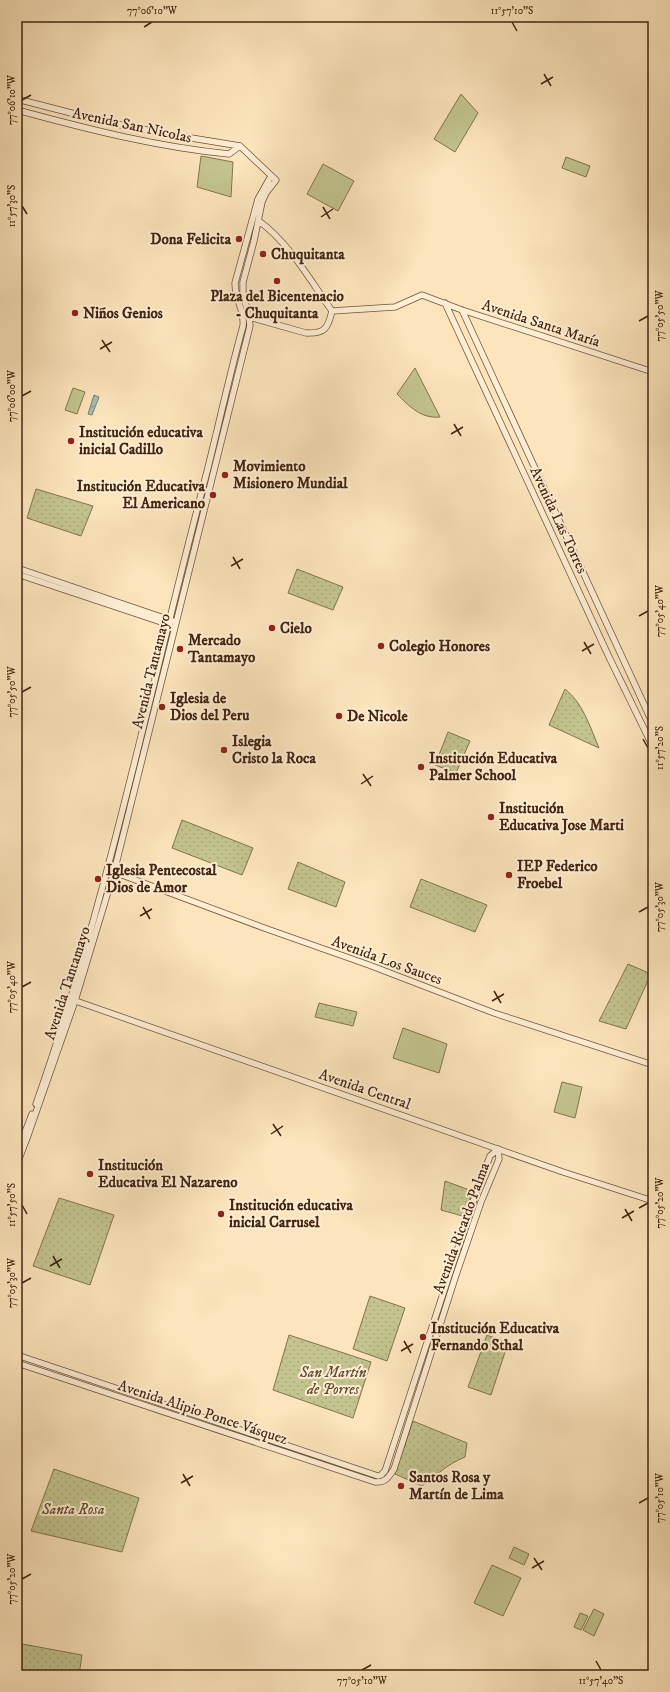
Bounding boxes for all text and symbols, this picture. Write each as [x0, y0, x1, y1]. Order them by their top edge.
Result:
text: 77°06'10"W [127, 5, 178, 17]
text: 11°57'10"S [491, 5, 533, 17]
text: 77°06'10"W [6, 74, 18, 125]
street label: Avenida San Nicolas [71, 104, 193, 147]
text: 11°57'30"S [6, 185, 18, 227]
place label: Dona Felicita [150, 230, 232, 249]
marker: Dona Felicita [234, 234, 244, 244]
place label: Chuquitanta [271, 245, 345, 265]
marker: Chuquitanta [258, 249, 268, 259]
marker: Plaza del Bicentenacio - Chuquitanta [272, 276, 282, 286]
place label: Plaza del Bicentenacio - Chuquitanta [210, 287, 344, 324]
text: 77°05'50"W [654, 290, 666, 342]
street label: Avenida Santa María [479, 295, 603, 352]
place label: Niños Genios [83, 304, 163, 323]
marker: Niños Genios [70, 308, 80, 318]
text: 77°06'00"W [6, 369, 18, 422]
place label: Institución educativa inicial Cadillo [79, 423, 203, 459]
marker: Institución educativa inicial Cadillo [66, 436, 76, 446]
place label: Movimiento Misionero Mundial [233, 457, 348, 493]
street label: Avenida Las Torres [526, 464, 592, 577]
marker: Movimiento Misionero Mundial [220, 470, 230, 480]
place label: Institución Educativa El Americano [77, 477, 206, 513]
marker: Institución Educativa El Americano [208, 490, 218, 500]
text: 77°05'40"W [654, 584, 666, 637]
street label: Avenida Tantamayo [128, 612, 175, 731]
place label: Cielo [280, 619, 312, 638]
marker: Cielo [267, 623, 277, 633]
place label: Mercado Tantamayo [187, 631, 256, 667]
place label: Colegio Honores [389, 637, 490, 656]
marker: Colegio Honores [376, 641, 386, 651]
marker: Mercado Tantamayo [175, 644, 185, 654]
text: 77°05'50"W [6, 666, 18, 718]
place label: Iglesia de Dios del Peru [170, 689, 250, 725]
marker: Iglesia de Dios del Peru [157, 702, 167, 712]
place label: De Nicole [347, 707, 409, 726]
marker: De Nicole [334, 711, 344, 721]
text: 11°57'20"S [654, 726, 666, 770]
place label: Islegia Cristo la Roca [232, 732, 316, 768]
marker: Islegia Cristo la Roca [219, 745, 229, 755]
place label: Institución Educativa Palmer School [429, 749, 558, 785]
marker: Institución Educativa Palmer School [416, 762, 426, 772]
place label: Institución Educativa Jose Marti [499, 799, 624, 835]
marker: Institución Educativa Jose Marti [486, 812, 496, 822]
place label: IEP Federico Froebel [517, 857, 598, 893]
place label: Iglesia Pentecostal Dios de Amor [106, 861, 217, 897]
marker: IEP Federico Froebel [504, 870, 514, 880]
marker: Iglesia Pentecostal Dios de Amor [93, 874, 103, 884]
text: 77°05'30"W [654, 881, 666, 932]
street label: Avenida Tantamayo [40, 924, 95, 1042]
street label: Avenida Los Sauces [329, 932, 445, 989]
text: 77°05'40"W [6, 960, 18, 1013]
street label: Avenida Central [316, 1065, 414, 1114]
place label: Institución Educativa El Nazareno [98, 1156, 238, 1192]
street label: Avenida Ricardo Palma [429, 1159, 494, 1296]
marker: Institución Educativa El Nazareno [85, 1169, 95, 1179]
text: 77°05'20"W [654, 1177, 666, 1229]
text: 11°57'50"S [6, 1183, 18, 1227]
place label: Institución educativa inicial Carrusel [229, 1196, 353, 1232]
marker: Institución educativa inicial Carrusel [216, 1209, 226, 1219]
text: 77°05'30"W [6, 1257, 18, 1308]
place label: Institución Educativa Fernando Sthal [431, 1319, 560, 1355]
marker: Institución Educativa Fernando Sthal [418, 1332, 428, 1342]
park label: San Martín de Porres [299, 1363, 367, 1399]
street label: Avenida Alipio Ponce Vásquez [116, 1376, 291, 1449]
place label: Santos Rosa y Martín de Lima [409, 1468, 504, 1504]
text: 77°05'10"W [654, 1472, 666, 1523]
marker: Santos Rosa y Martín de Lima [396, 1481, 406, 1491]
park label: Santa Rosa [41, 1500, 104, 1519]
text: 77°05'20"W [6, 1553, 18, 1605]
text: 77°05'10"W [337, 1675, 388, 1687]
text: 11°57'40"S [579, 1675, 623, 1687]

